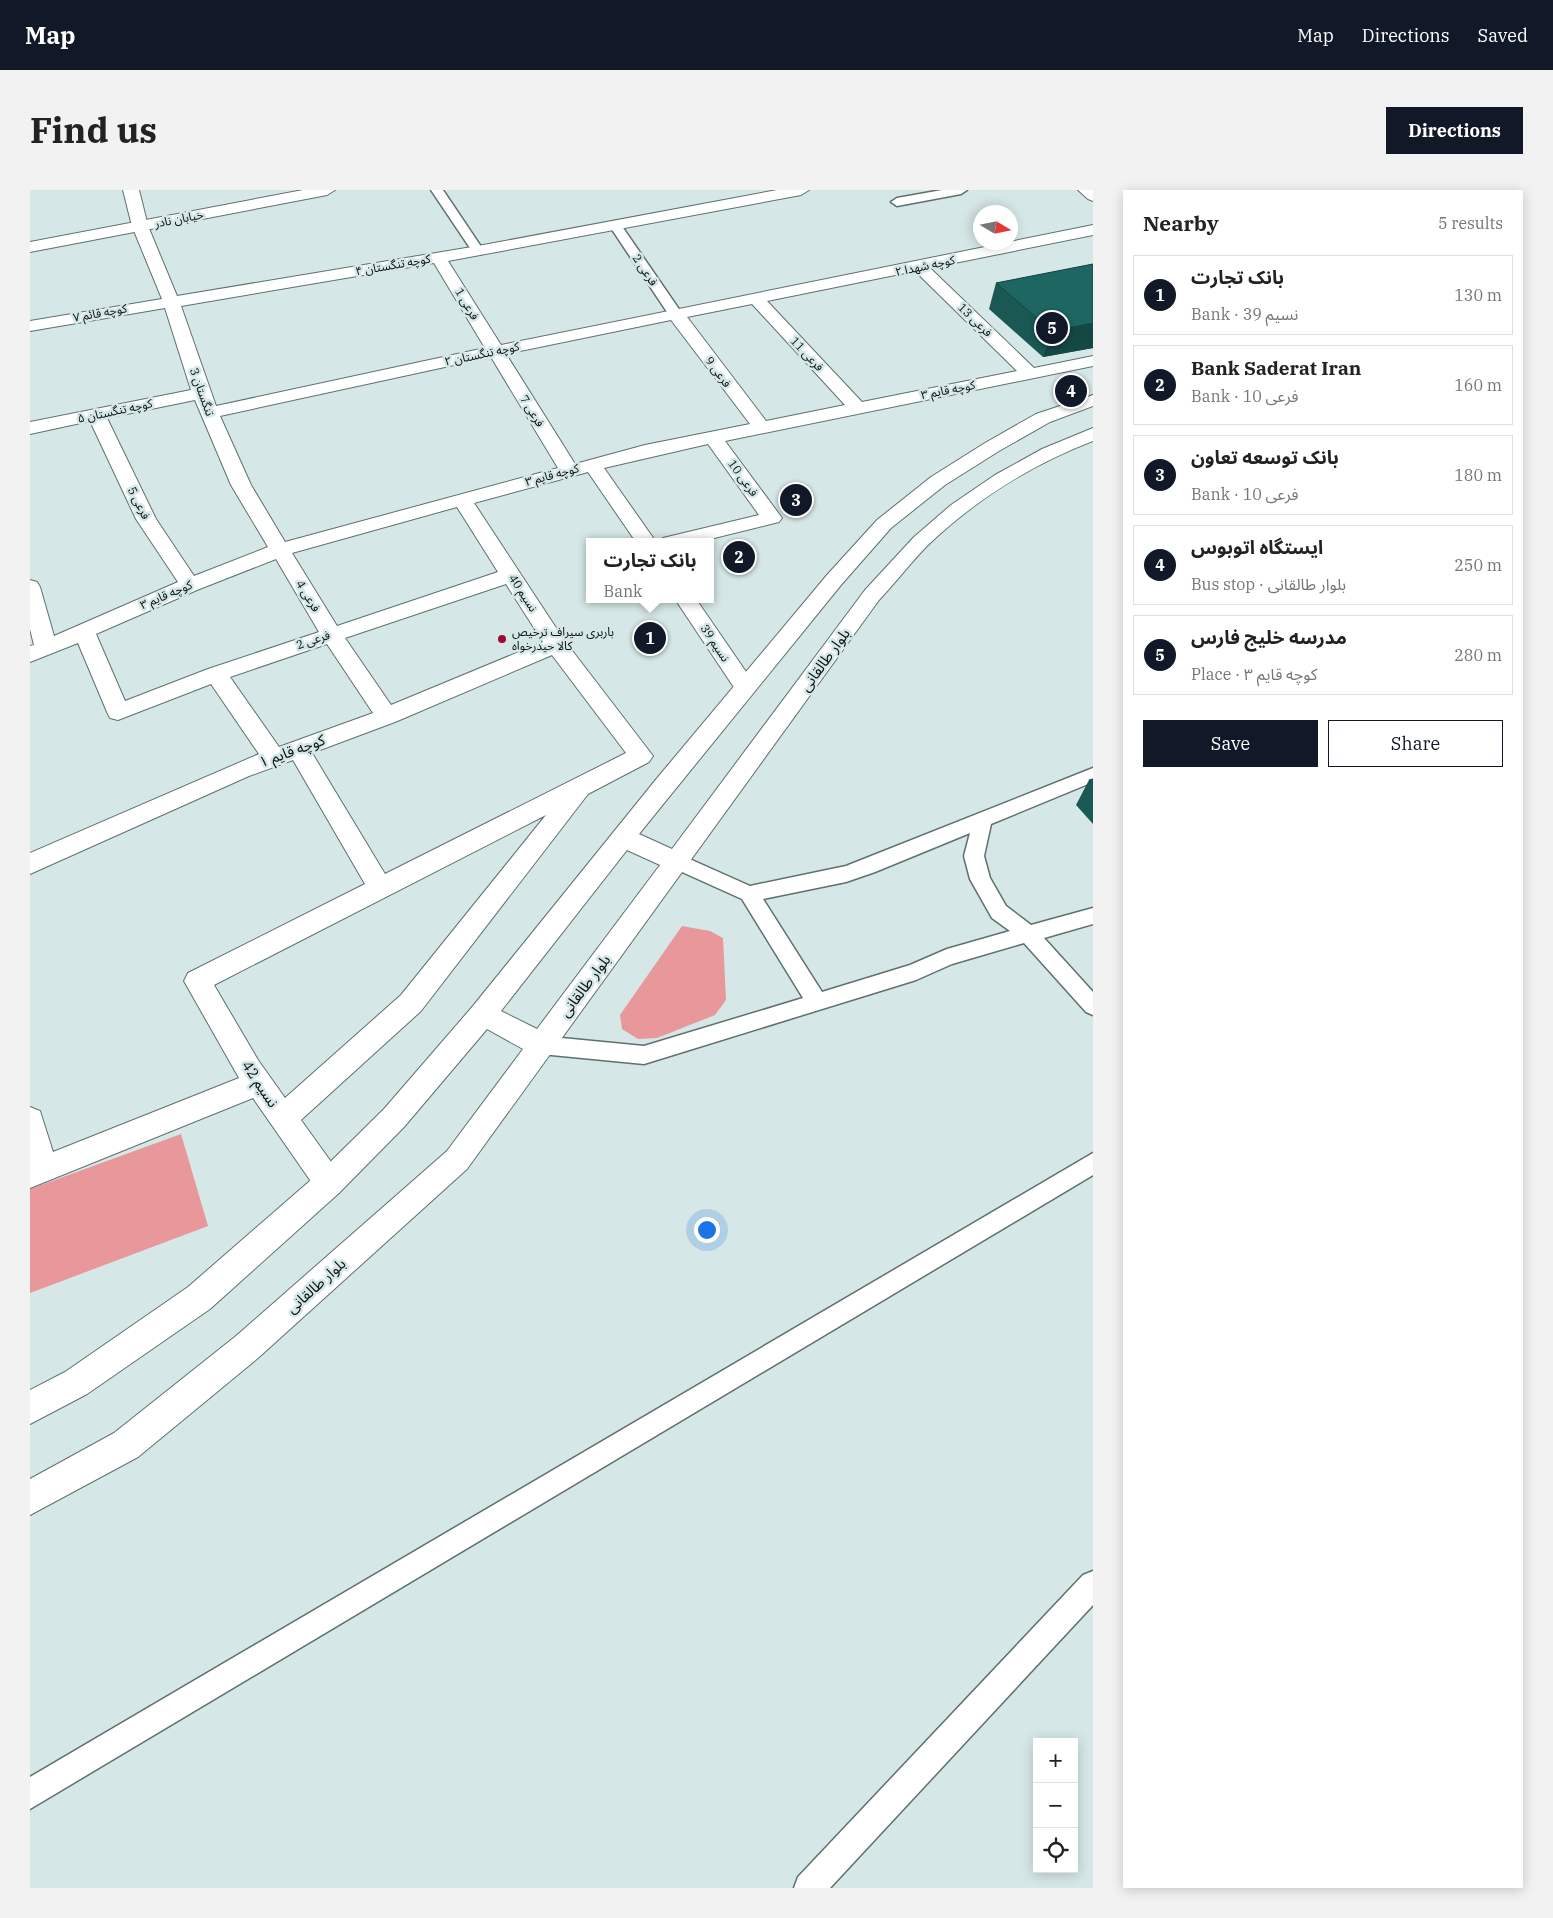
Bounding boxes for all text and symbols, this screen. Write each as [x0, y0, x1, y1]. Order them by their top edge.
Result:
text: Map [25, 19, 75, 51]
text: Map [1297, 24, 1334, 47]
text: Directions [1362, 24, 1450, 47]
text: Saved [1478, 24, 1528, 47]
text: Find us [30, 107, 157, 153]
button: Directions [1386, 107, 1523, 154]
north arrow [973, 205, 1018, 250]
street label: خیابان نادر [152, 206, 205, 231]
text: Nearby [1143, 209, 1219, 237]
text: 5 results [1438, 213, 1503, 233]
street label: کوچه تنگستان ۴ [354, 250, 433, 280]
street label: فرعی 2 [630, 251, 661, 288]
street label: کوچه شهدا ۲ [894, 252, 957, 280]
text: بانک تجارت [1191, 265, 1284, 289]
street label: فرعی 1 [452, 285, 483, 322]
text: 1 [1155, 285, 1165, 305]
text: 130 m [1454, 285, 1502, 305]
street label: کوچه قائم ۷ [72, 300, 130, 327]
street label: فرعی 13 [955, 300, 996, 340]
text: Bank · نسیم 39 [1191, 304, 1298, 324]
pin: 5 [1036, 309, 1068, 347]
street label: فرعی 11 [788, 333, 827, 374]
street label: کوچه تنگستان ۲ [443, 338, 522, 370]
street label: فرعی 9 [702, 353, 735, 390]
text: Bank Saderat Iran [1191, 356, 1361, 380]
street label: تنگستان 3 [187, 366, 218, 418]
pin: 4 [1055, 372, 1087, 410]
text: 2 [1155, 375, 1165, 395]
text: 160 m [1454, 375, 1502, 395]
street label: کوچه قایم ۳ [919, 377, 978, 404]
text: Bank · فرعی 10 [1191, 386, 1298, 406]
street label: فرعی 7 [517, 392, 548, 429]
street label: کوچه تنگستان ۵ [76, 395, 155, 427]
text: بانک توسعه تعاون [1191, 445, 1339, 469]
street label: فرعی 10 [725, 456, 762, 499]
street label: کوچه قایم ۳ [523, 460, 582, 491]
text: 3 [1155, 465, 1165, 485]
text: 180 m [1454, 465, 1502, 485]
pin: 3 [780, 481, 812, 519]
street label: فرعی 5 [125, 484, 154, 522]
text: Bank · فرعی 10 [1191, 484, 1298, 504]
text: ایستگاه اتوبوس [1191, 535, 1323, 559]
popup [586, 538, 714, 603]
pin: 2 [723, 538, 755, 576]
text: بانک تجارت [603, 548, 697, 572]
text: 4 [1155, 555, 1165, 575]
text: 250 m [1454, 555, 1502, 575]
street label: نسیم 40 [504, 571, 541, 615]
text: Bus stop · بلوار طالقانی [1191, 574, 1346, 594]
street label: کوچه قایم ۳ [137, 576, 196, 614]
street label: فرعی 4 [293, 577, 324, 614]
text: Bank [603, 581, 642, 601]
pin: 1 [634, 619, 666, 657]
street label: نسیم 39 [696, 621, 733, 665]
place label: باربری سیراف ترخیص کالا حیدرخواه [512, 624, 614, 653]
street label: بلوار طالقانی [795, 624, 854, 695]
text: مدرسه خلیج فارس [1191, 625, 1347, 649]
street label: فرعی 2 [294, 627, 332, 652]
marker: باربری سیراف ترخیص کالا حیدرخواه [496, 633, 508, 645]
text: 5 [1155, 645, 1165, 665]
text: 280 m [1454, 645, 1502, 665]
text: Place · کوچه قایم ۳ [1191, 664, 1317, 684]
button: Save [1143, 720, 1318, 767]
button: Share [1328, 720, 1503, 767]
street label: کوچه قایم ۱ [256, 730, 329, 773]
street label: بلوار طالقانی [555, 951, 614, 1021]
street label: نسیم 42 [236, 1057, 283, 1112]
your location [694, 1217, 720, 1243]
street label: بلوار طالقانی [282, 1254, 349, 1317]
map controls [1033, 1738, 1078, 1873]
button: + [1033, 1738, 1078, 1783]
button: − [1033, 1783, 1078, 1828]
button: locate [1033, 1828, 1078, 1873]

